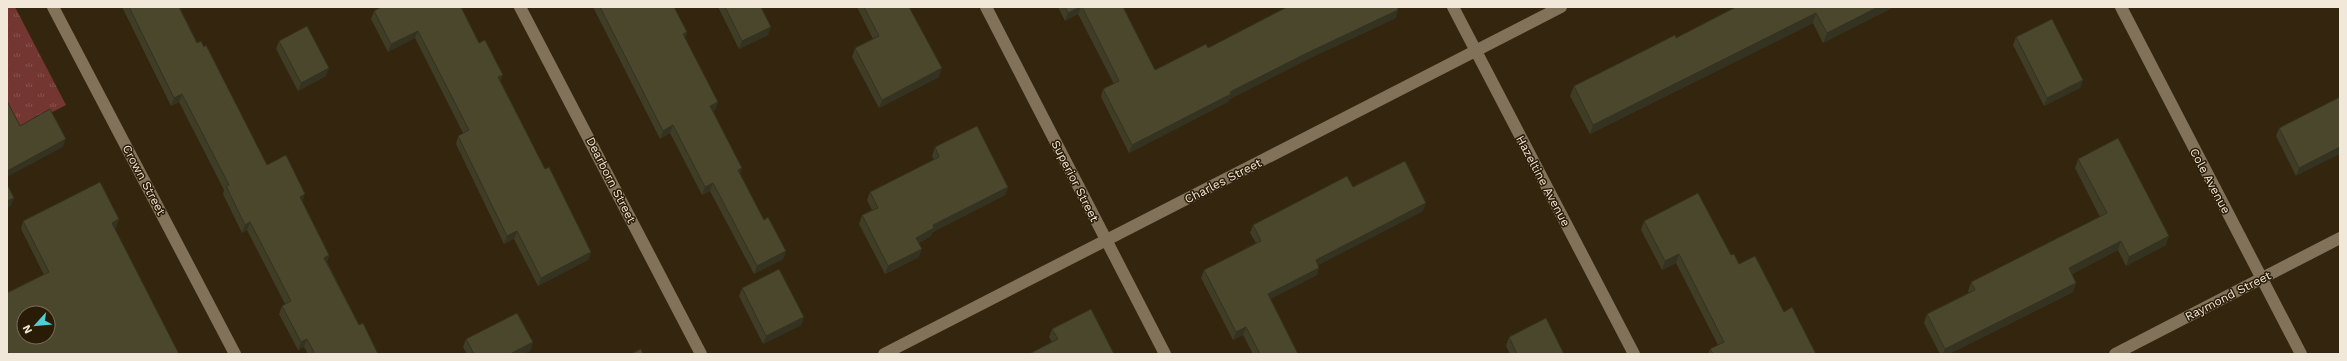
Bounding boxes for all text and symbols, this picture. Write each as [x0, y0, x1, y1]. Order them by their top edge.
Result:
street label: Hazeltine Avenue [1513, 133, 1573, 229]
street label: Dearborn Street [583, 135, 639, 225]
street label: Superior Street [1048, 138, 1102, 224]
street label: Crown Street [120, 142, 168, 218]
street label: Cole Avenue [2187, 146, 2233, 216]
street label: Charles Street [1182, 156, 1264, 206]
street label: Raymond Street [2183, 268, 2273, 324]
north arrow [16, 305, 56, 345]
text: N [20, 323, 35, 336]

